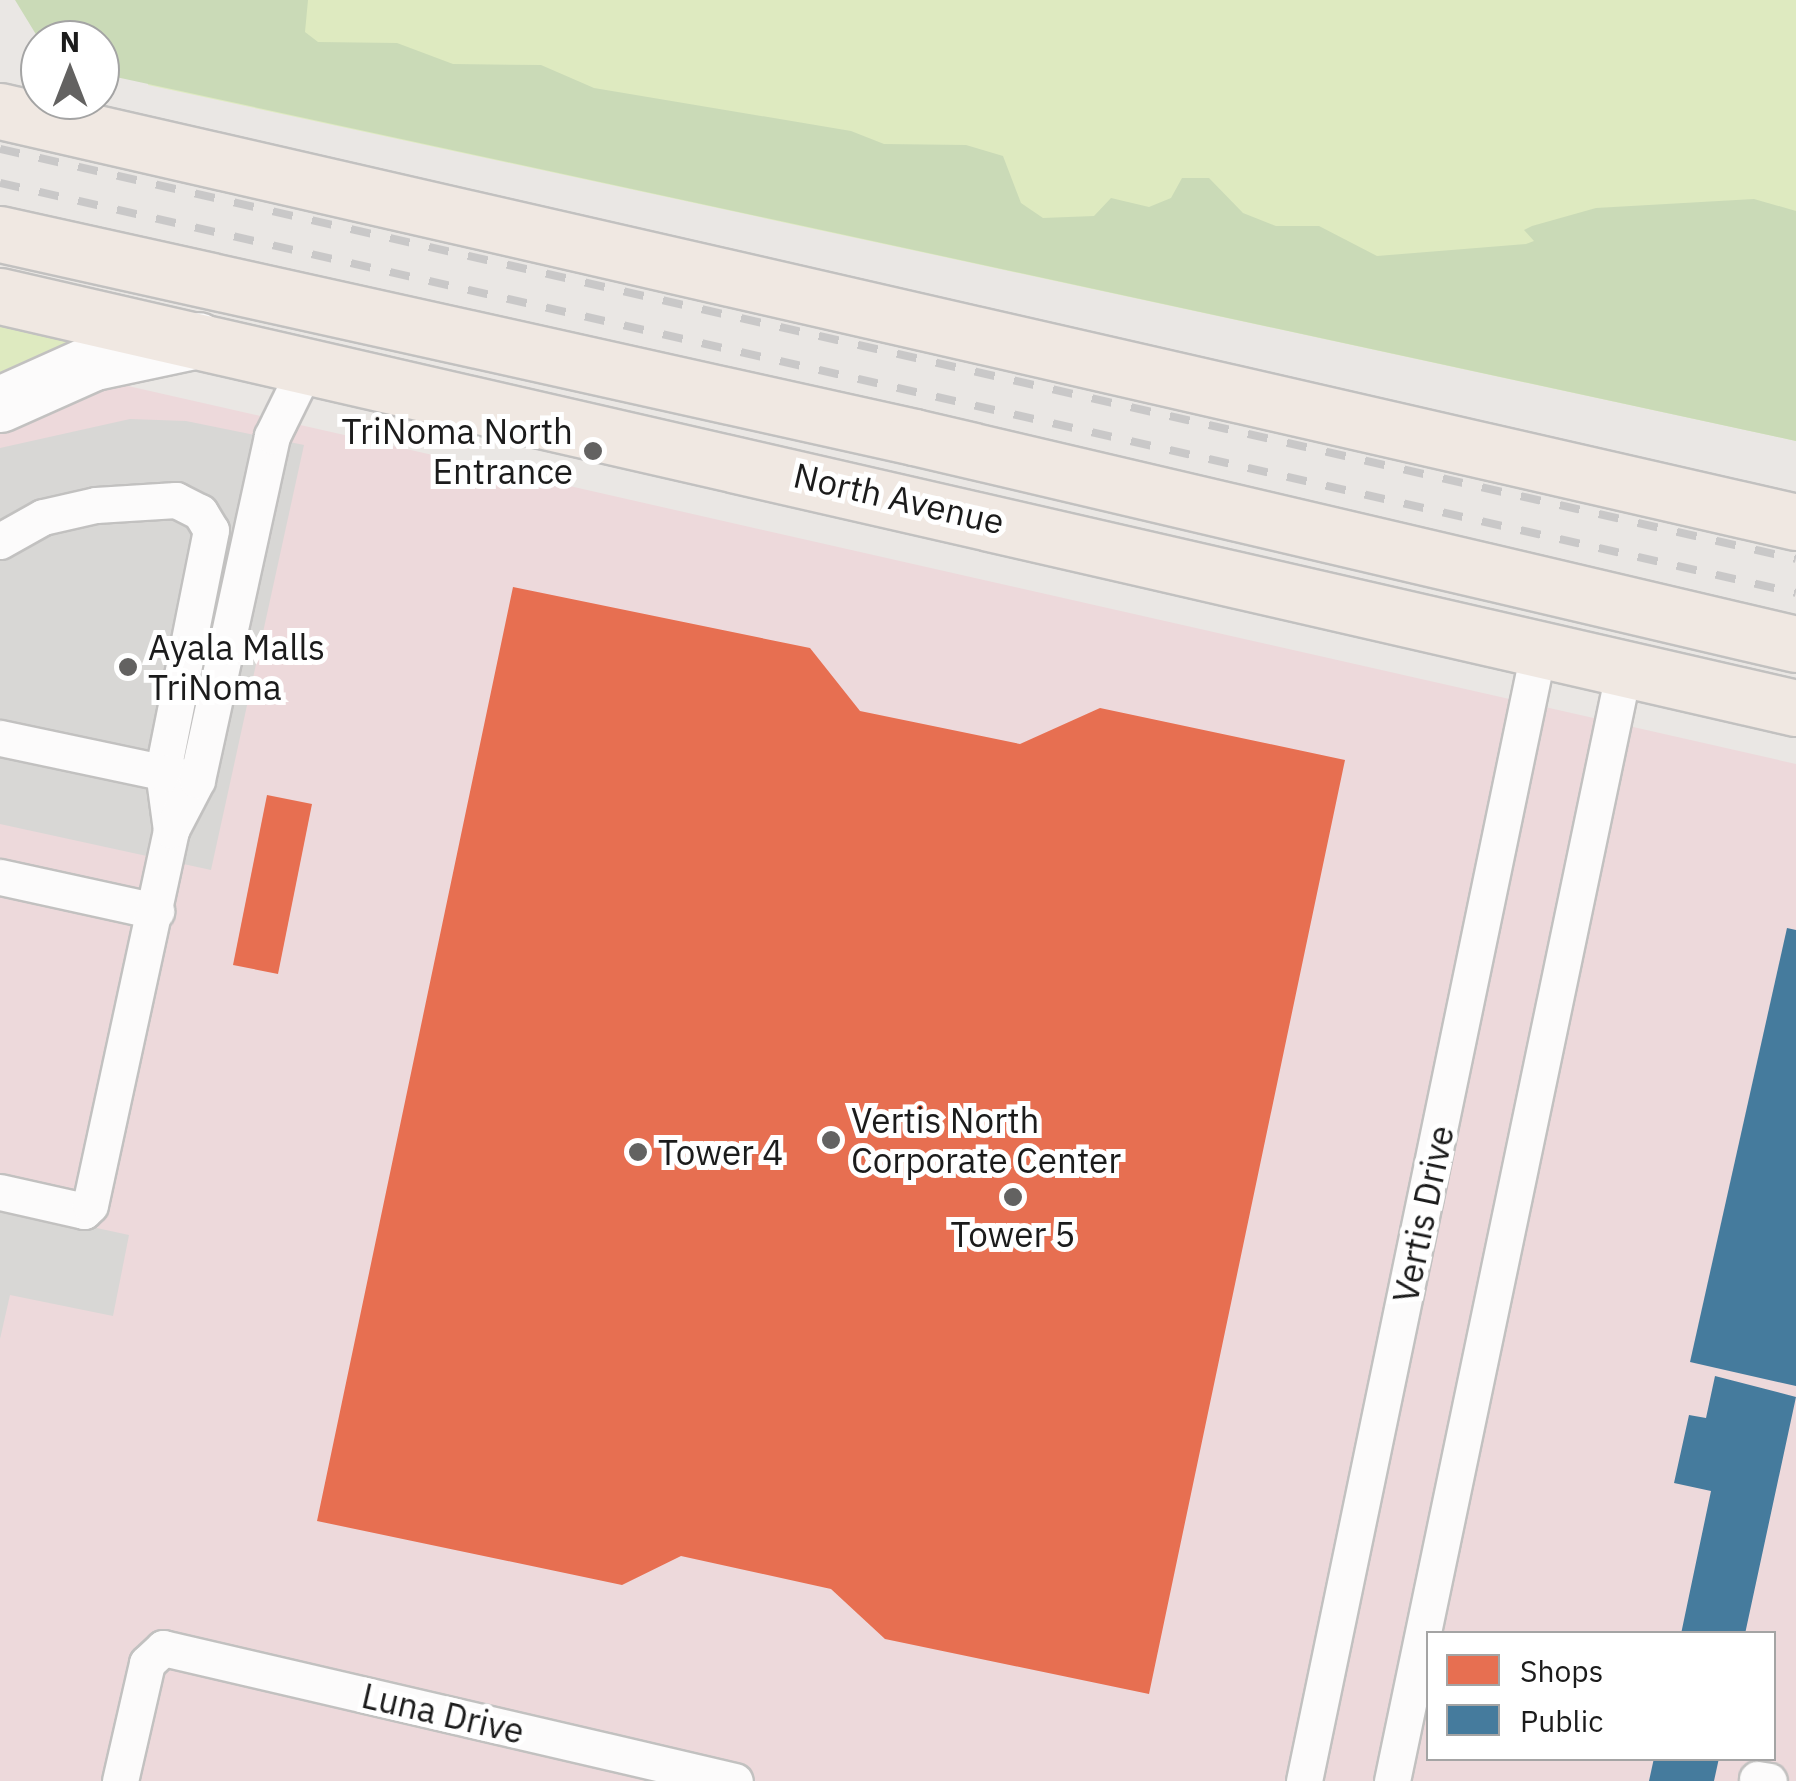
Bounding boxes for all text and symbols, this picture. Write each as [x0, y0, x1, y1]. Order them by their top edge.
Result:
north arrow [20, 20, 120, 120]
text: N [60, 23, 80, 60]
place label: TriNoma North Entrance [342, 410, 573, 492]
marker: TriNoma North Entrance [582, 440, 604, 462]
street label: North Avenue [790, 453, 1008, 543]
place label: Ayala Malls TriNoma [148, 626, 325, 708]
marker: Ayala Malls TriNoma [117, 656, 139, 678]
place label: Vertis North Corporate Center [851, 1099, 1121, 1181]
street label: Vertis Drive [1384, 1122, 1462, 1306]
marker: Vertis North Corporate Center [820, 1129, 842, 1151]
place label: Tower 4 [658, 1131, 783, 1173]
marker: Tower 4 [627, 1141, 649, 1163]
marker: Tower 5 [1002, 1186, 1024, 1208]
place label: Tower 5 [950, 1213, 1076, 1255]
legend [1426, 1631, 1776, 1761]
text: Shops [1520, 1651, 1603, 1690]
street label: Luna Drive [358, 1674, 528, 1752]
text: Public [1520, 1701, 1603, 1740]

